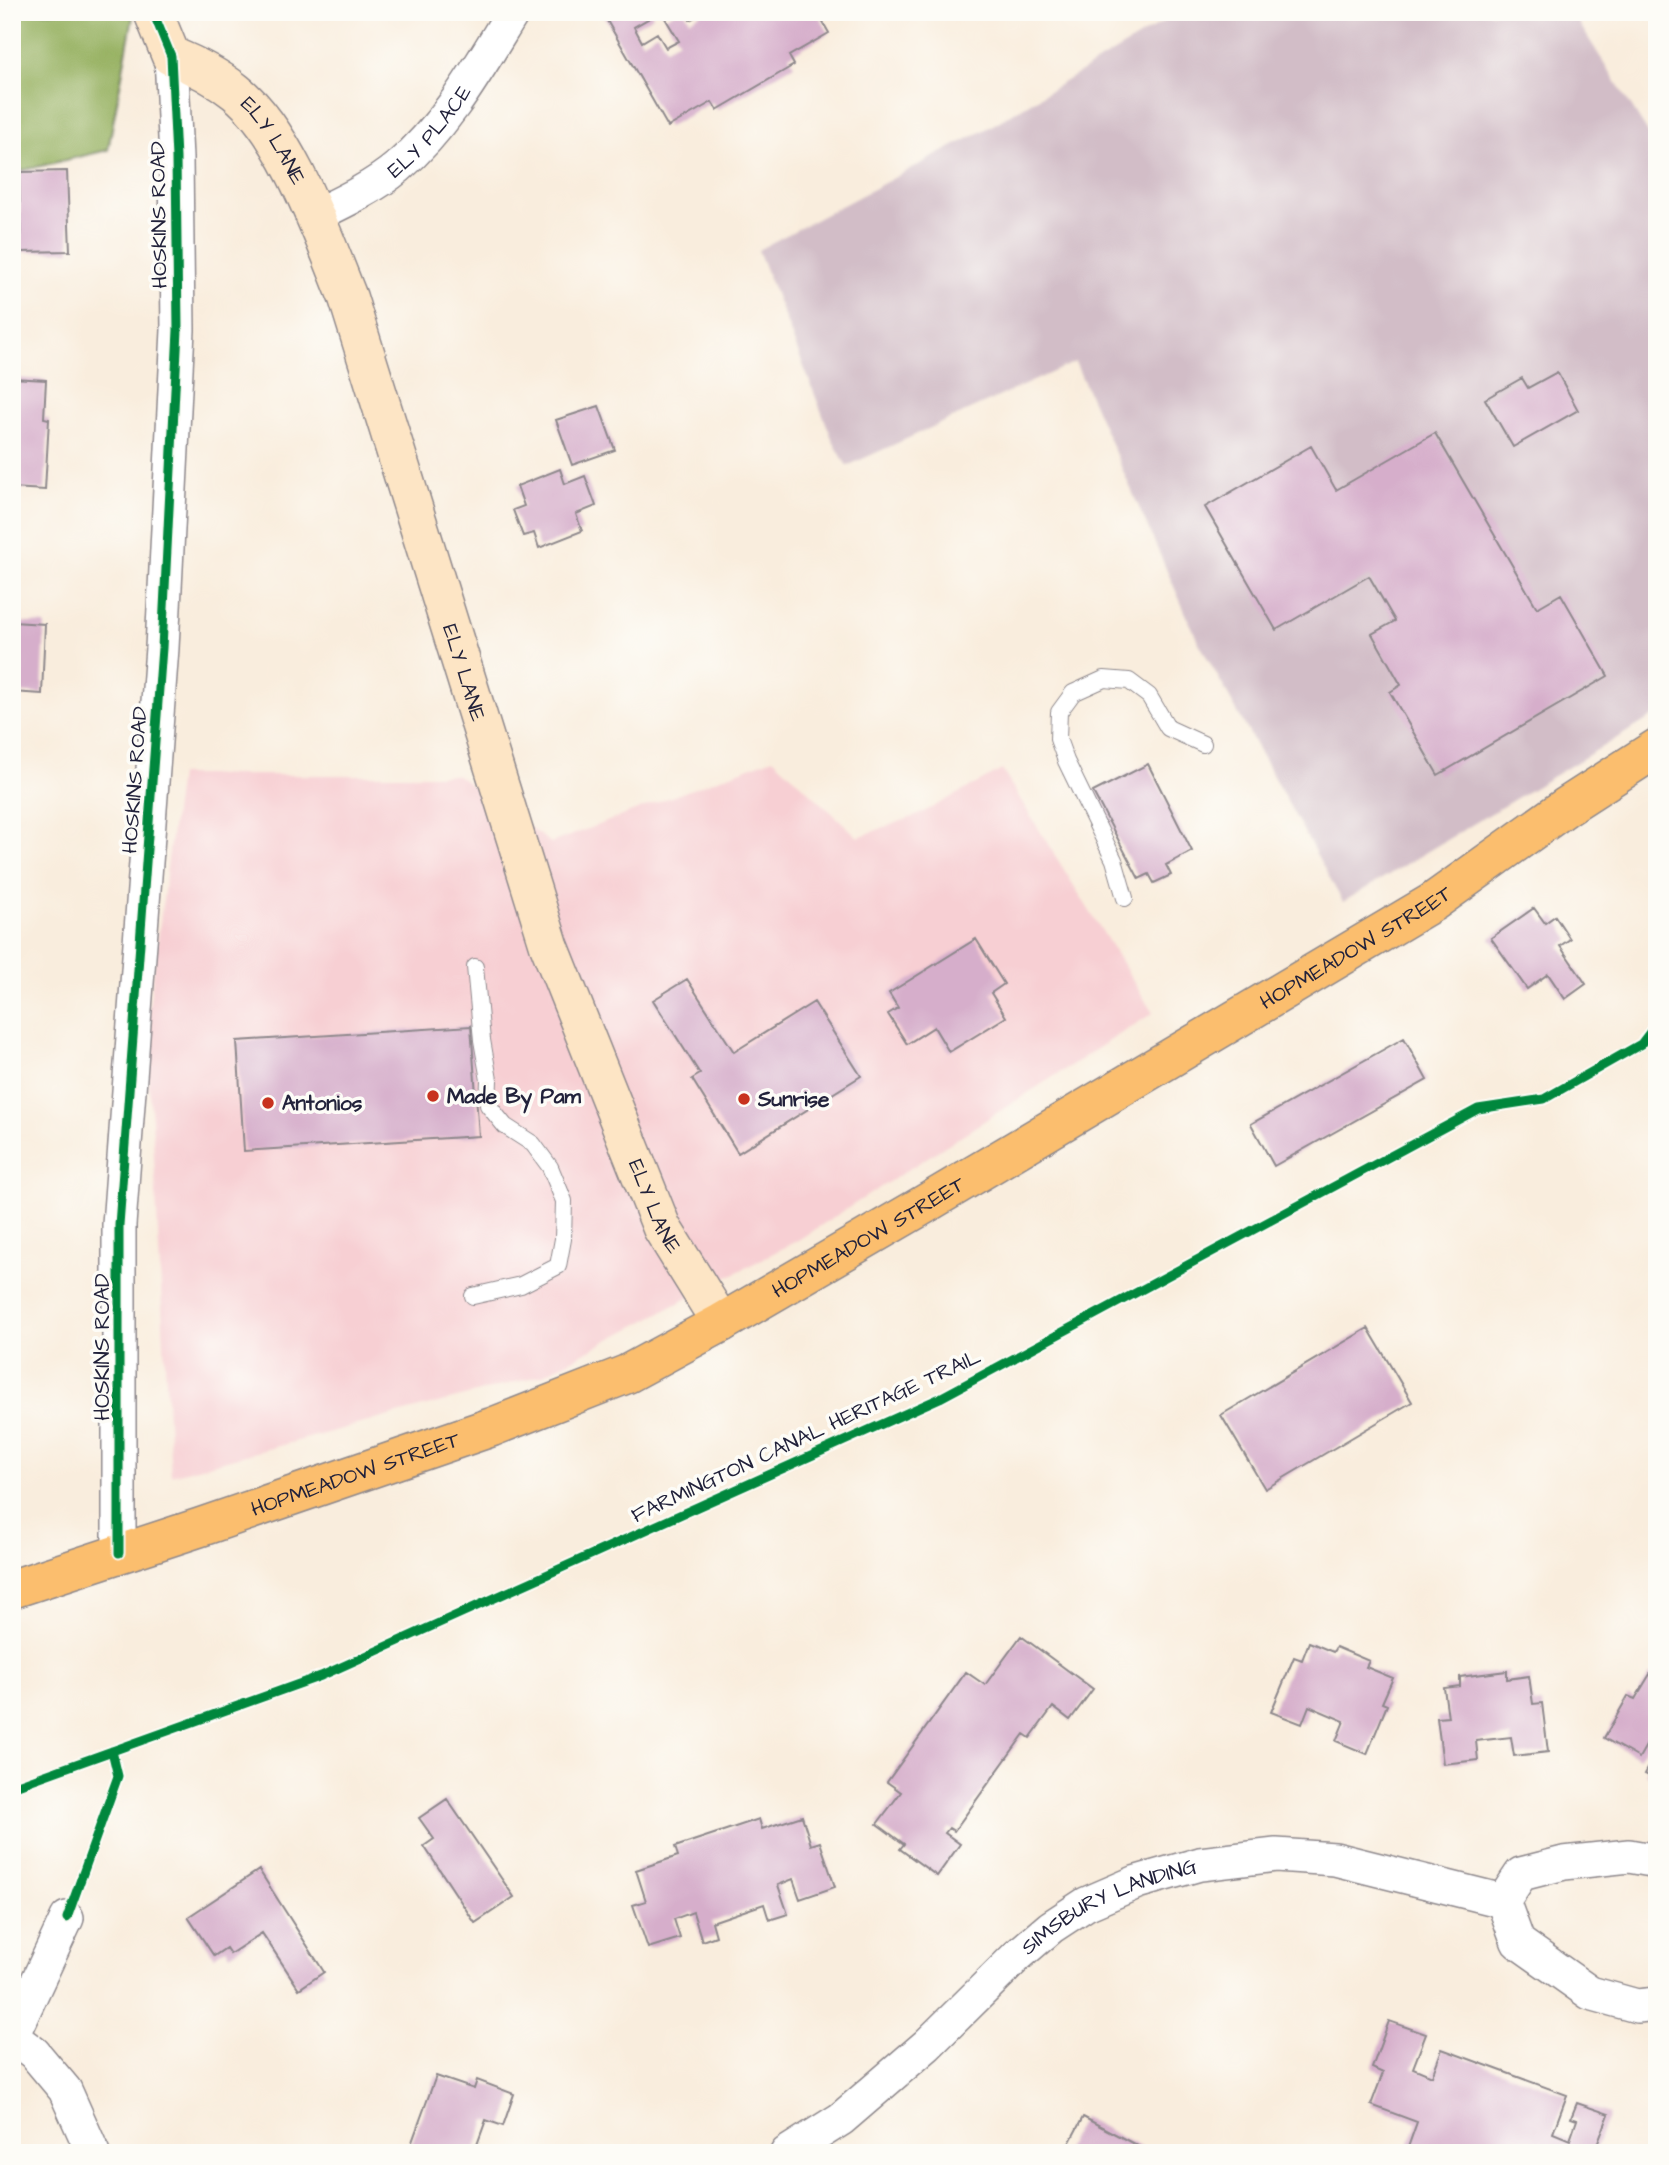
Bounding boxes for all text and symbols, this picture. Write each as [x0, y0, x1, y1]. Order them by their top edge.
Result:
street label: ELY PLACE [381, 79, 478, 185]
street label: ELY LANE [234, 90, 313, 190]
street label: HOSKINS ROAD [143, 141, 175, 289]
street label: ELY LANE [436, 620, 493, 725]
street label: HOSKINS ROAD [115, 705, 155, 855]
street label: HOPMEADOW STREET [1254, 878, 1458, 1016]
place label: Made By Pam [447, 1082, 582, 1114]
place label: Sunrise [757, 1085, 830, 1114]
marker: Made By Pam [425, 1088, 441, 1104]
place label: Antonios [282, 1089, 363, 1118]
marker: Sunrise [736, 1091, 752, 1107]
marker: Antonios [260, 1095, 276, 1111]
street label: ELY LANE [621, 1155, 689, 1259]
street label: HOPMEADOW STREET [766, 1169, 971, 1305]
street label: HOSKINS ROAD [88, 1273, 117, 1421]
street label: FARMINGTON CANAL HERITAGE TRAIL [627, 1342, 986, 1530]
street label: HOPMEADOW STREET [247, 1424, 464, 1523]
street label: SIMSBURY LANDING [1014, 1851, 1200, 1961]

